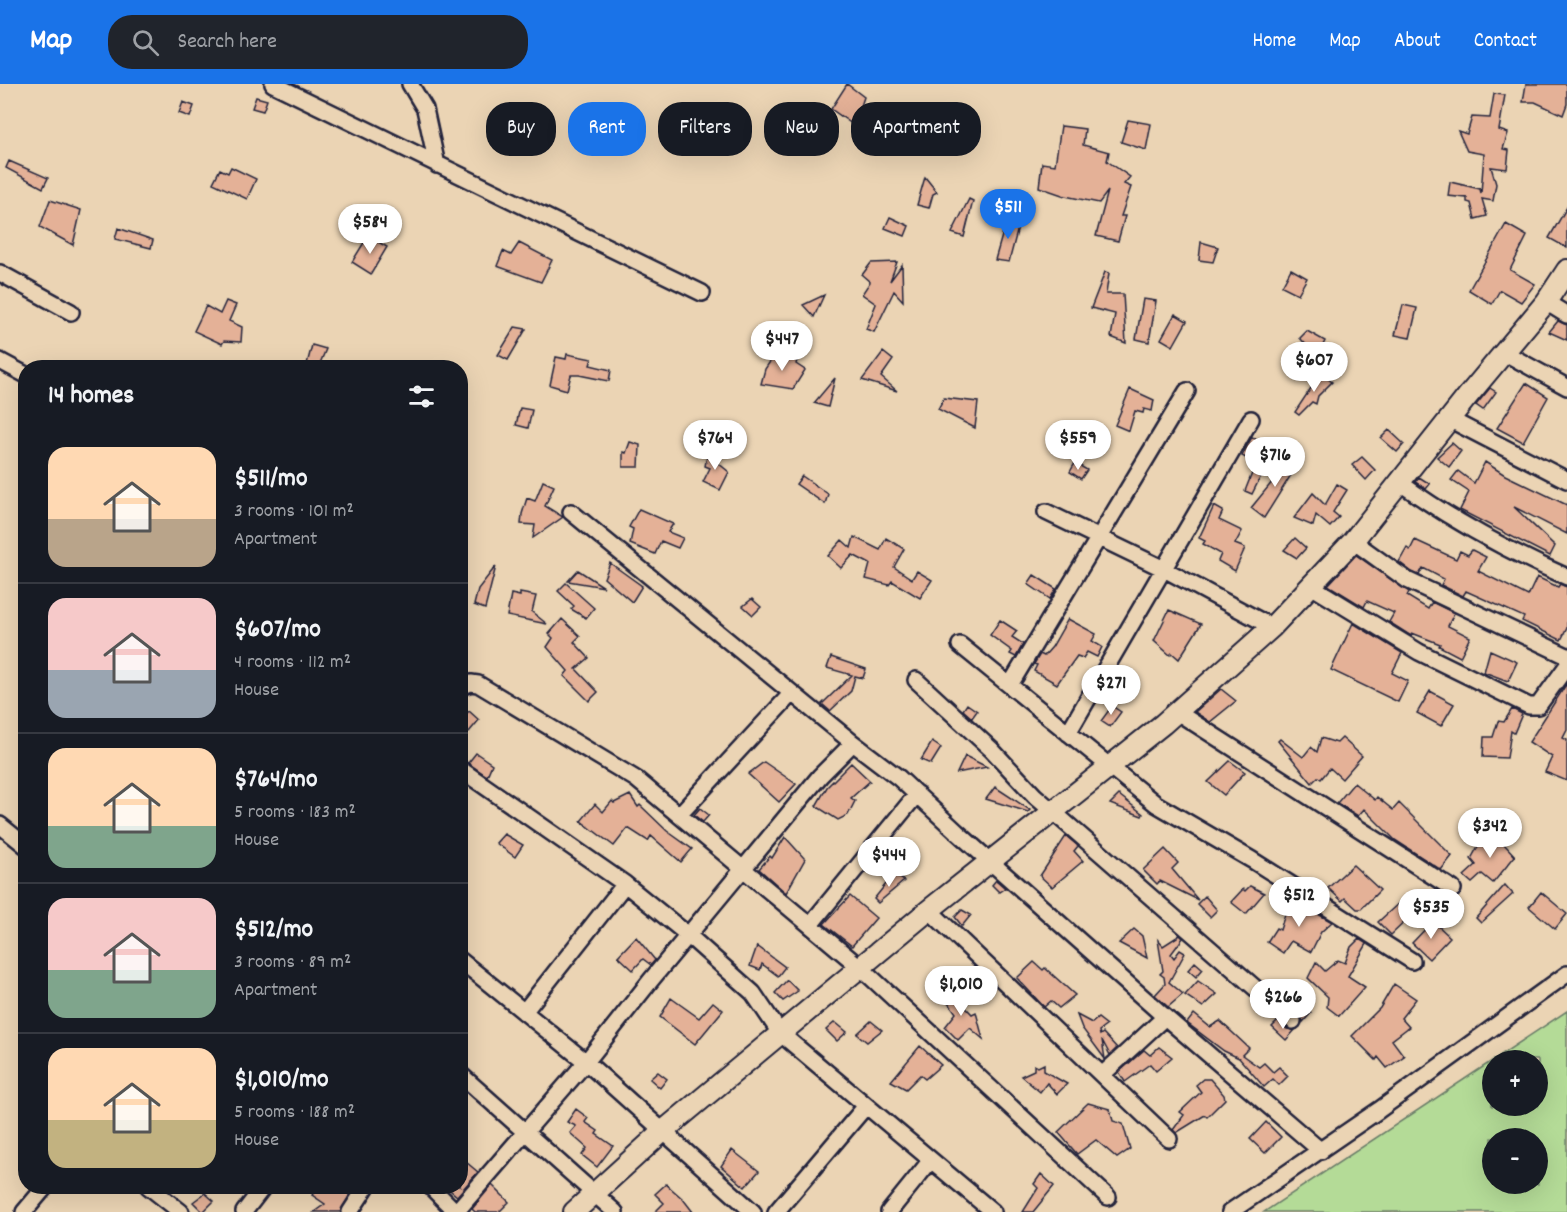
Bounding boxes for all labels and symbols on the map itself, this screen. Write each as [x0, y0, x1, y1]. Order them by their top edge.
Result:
pin: $511 [972, 189, 1044, 240]
pin: $584 [334, 204, 406, 255]
pin: $447 [746, 321, 818, 372]
pin: $607 [1278, 342, 1350, 393]
pin: $764 [679, 420, 751, 471]
pin: $559 [1042, 420, 1114, 471]
pin: $716 [1239, 437, 1311, 488]
pin: $271 [1075, 665, 1147, 716]
pin: $342 [1454, 808, 1526, 859]
pin: $444 [853, 837, 925, 888]
pin: $512 [1263, 877, 1335, 928]
pin: $535 [1395, 889, 1467, 940]
pin: $1,010 [912, 966, 1010, 1017]
pin: $266 [1247, 979, 1319, 1030]

